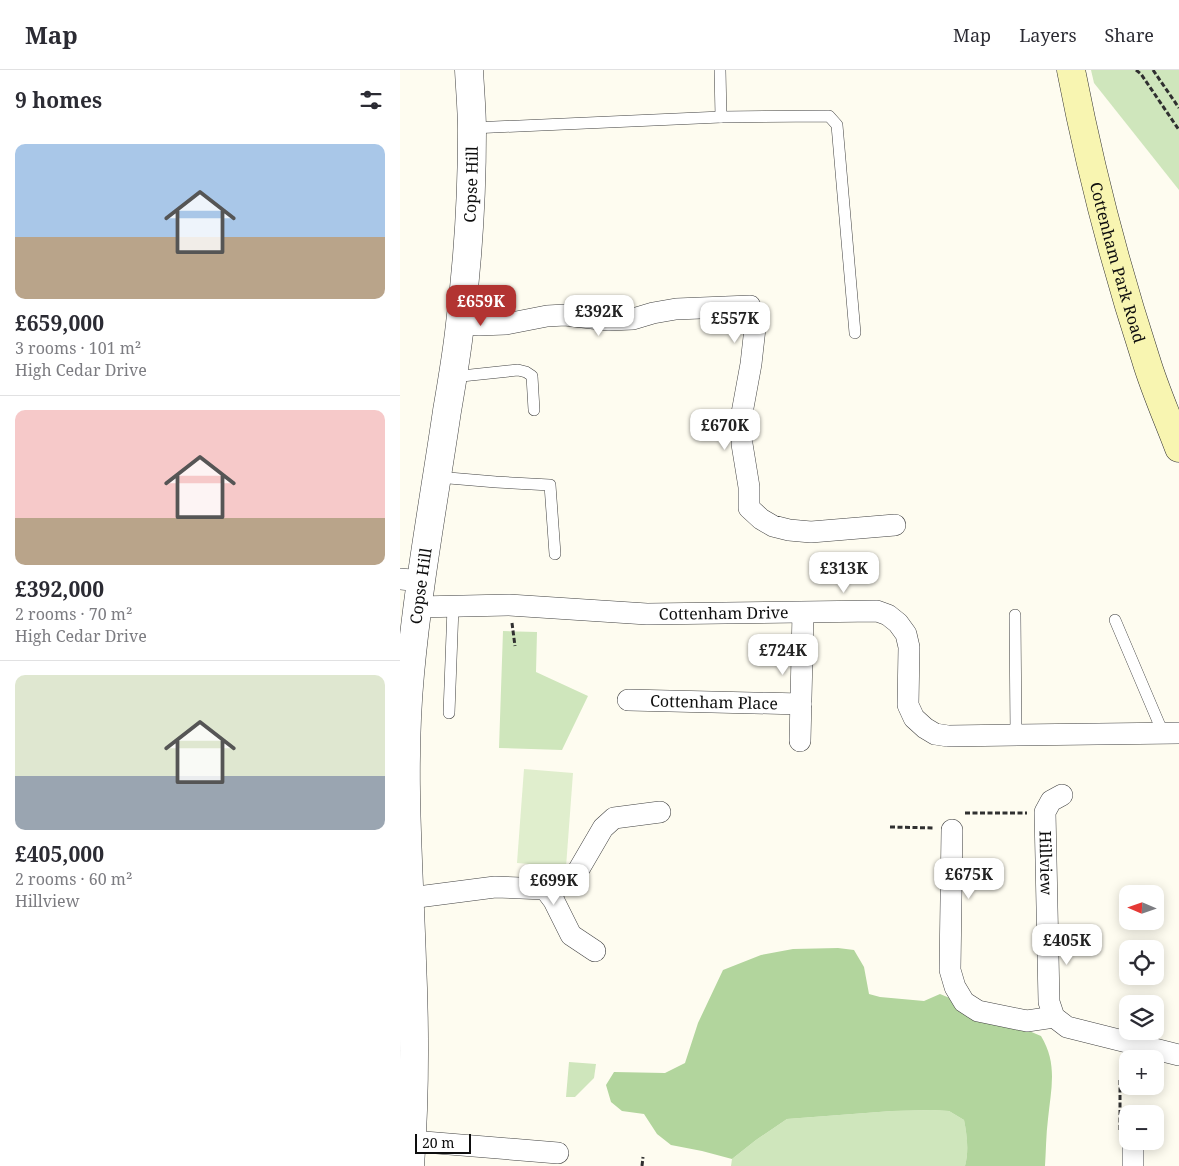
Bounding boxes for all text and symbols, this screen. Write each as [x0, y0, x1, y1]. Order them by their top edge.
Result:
text: Map [25, 18, 78, 51]
text: Map [953, 23, 991, 47]
text: Layers [1019, 23, 1077, 47]
text: Share [1105, 23, 1154, 47]
text: 9 homes [15, 86, 102, 114]
icon: filters [357, 86, 385, 114]
street label: Copse Hill [458, 146, 483, 223]
icon: home [155, 177, 245, 267]
street label: Cottenham Park Road [1085, 180, 1151, 346]
pin: £659K [446, 284, 516, 327]
text: £659K [457, 290, 505, 312]
pin: £392K [564, 294, 634, 337]
text: £392K [575, 300, 623, 322]
pin: £557K [700, 302, 770, 344]
text: £557K [711, 307, 759, 329]
text: £659,000 [15, 309, 104, 337]
text: 3 rooms · 101 m² [15, 337, 141, 359]
text: High Cedar Drive [15, 359, 147, 381]
pin: £670K [690, 408, 760, 451]
text: £670K [701, 414, 749, 436]
icon: home [155, 442, 245, 532]
street label: Copse Hill [404, 546, 437, 625]
pin: £313K [809, 552, 879, 594]
text: £313K [820, 557, 868, 579]
text: £392,000 [15, 575, 104, 603]
street label: Cottenham Drive [659, 601, 789, 625]
text: 2 rooms · 70 m² [15, 603, 132, 625]
text: High Cedar Drive [15, 625, 147, 647]
pin: £724K [748, 634, 818, 676]
text: £724K [759, 639, 807, 661]
street label: Cottenham Place [650, 690, 778, 714]
icon: home [155, 707, 245, 797]
street label: Hillview [1034, 830, 1058, 896]
text: £405,000 [15, 840, 104, 868]
pin: £675K [934, 858, 1004, 900]
text: £675K [945, 863, 993, 885]
pin: £699K [519, 864, 589, 906]
text: 2 rooms · 60 m² [15, 868, 132, 890]
text: £699K [530, 869, 578, 891]
north arrow [1119, 885, 1164, 930]
map controls [1119, 885, 1164, 1150]
text: Hillview [15, 890, 79, 912]
pin: £405K [1032, 924, 1102, 966]
text: £405K [1043, 929, 1091, 951]
button: locate [1119, 940, 1164, 985]
button: layers [1119, 995, 1164, 1040]
button: + [1119, 1050, 1164, 1095]
button: − [1119, 1105, 1164, 1150]
scale bar [415, 1131, 471, 1154]
text: 20 m [422, 1133, 455, 1152]

